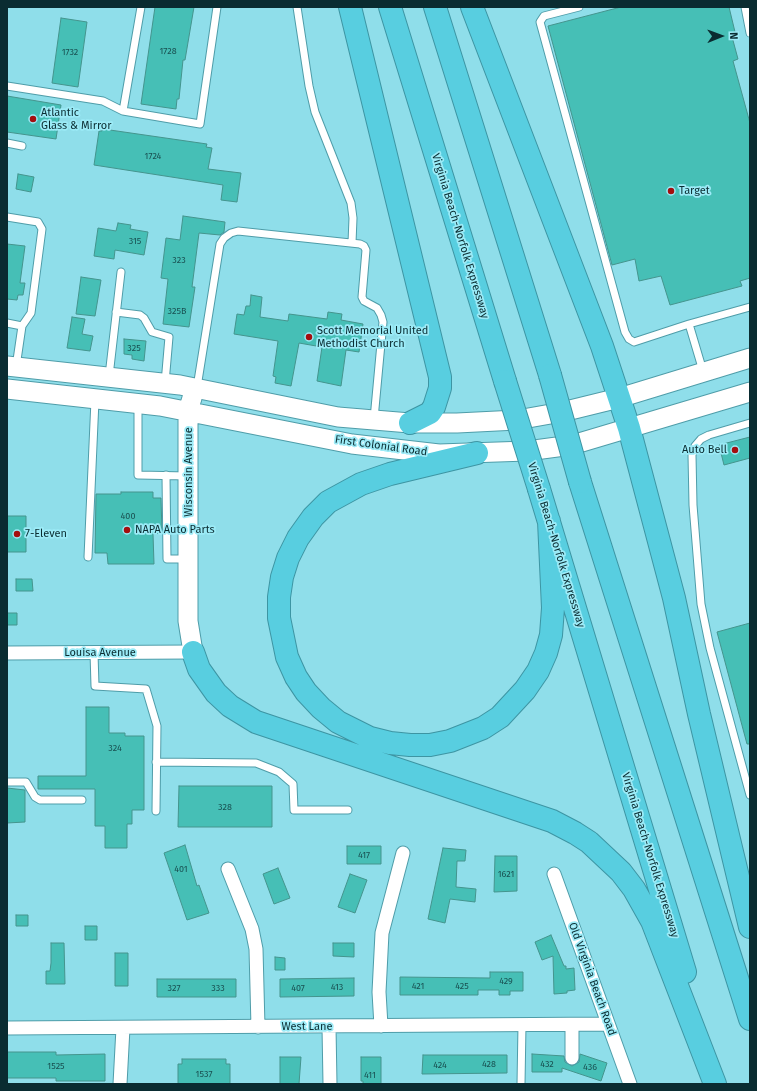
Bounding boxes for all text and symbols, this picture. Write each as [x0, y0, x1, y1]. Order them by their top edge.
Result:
north arrow [701, 16, 741, 56]
text: N [727, 32, 740, 40]
house number: 1728 [159, 46, 177, 56]
house number: 1732 [62, 47, 78, 57]
place label: Atlantic Glass & Mirror [41, 106, 111, 132]
marker: Atlantic Glass & Mirror [28, 114, 38, 124]
house number: 1724 [145, 151, 161, 161]
street label: Virginia Beach-Norfolk Expressway [429, 152, 491, 320]
place label: Target [679, 184, 710, 198]
marker: Target [666, 186, 676, 196]
house number: 315 [129, 236, 141, 246]
house number: 323 [172, 255, 186, 265]
house number: 325B [168, 306, 186, 316]
place label: Scott Memorial United Methodist Church [317, 324, 428, 350]
marker: Scott Memorial United Methodist Church [304, 332, 314, 342]
house number: 325 [127, 343, 141, 353]
street label: Wisconsin Avenue [182, 427, 196, 517]
street label: First Colonial Road [334, 433, 428, 459]
place label: Auto Bell [682, 443, 727, 457]
marker: Auto Bell [730, 445, 740, 455]
street label: Virginia Beach-Norfolk Expressway [525, 461, 587, 629]
house number: 400 [121, 511, 135, 521]
place label: NAPA Auto Parts [135, 523, 215, 537]
marker: NAPA Auto Parts [122, 525, 132, 535]
place label: 7-Eleven [25, 527, 67, 541]
marker: 7-Eleven [12, 529, 22, 539]
street label: Louisa Avenue [64, 646, 136, 660]
house number: 324 [108, 743, 122, 753]
street label: Virginia Beach-Norfolk Expressway [619, 771, 681, 939]
house number: 328 [218, 802, 232, 812]
house number: 417 [358, 850, 370, 860]
house number: 401 [174, 864, 188, 874]
house number: 1621 [498, 869, 514, 879]
street label: Old Virginia Beach Road [565, 921, 619, 1037]
house number: 429 [499, 976, 513, 986]
house number: 421 [412, 981, 424, 991]
house number: 425 [455, 981, 469, 991]
house number: 413 [331, 982, 343, 992]
house number: 327 [168, 983, 180, 993]
house number: 333 [211, 983, 225, 993]
house number: 407 [291, 983, 305, 993]
street label: West Lane [282, 1020, 332, 1034]
house number: 428 [482, 1059, 496, 1069]
house number: 432 [540, 1059, 554, 1069]
house number: 424 [433, 1060, 447, 1070]
house number: 1525 [47, 1061, 65, 1071]
house number: 436 [583, 1062, 597, 1072]
house number: 1537 [196, 1069, 212, 1079]
house number: 411 [364, 1070, 376, 1080]

